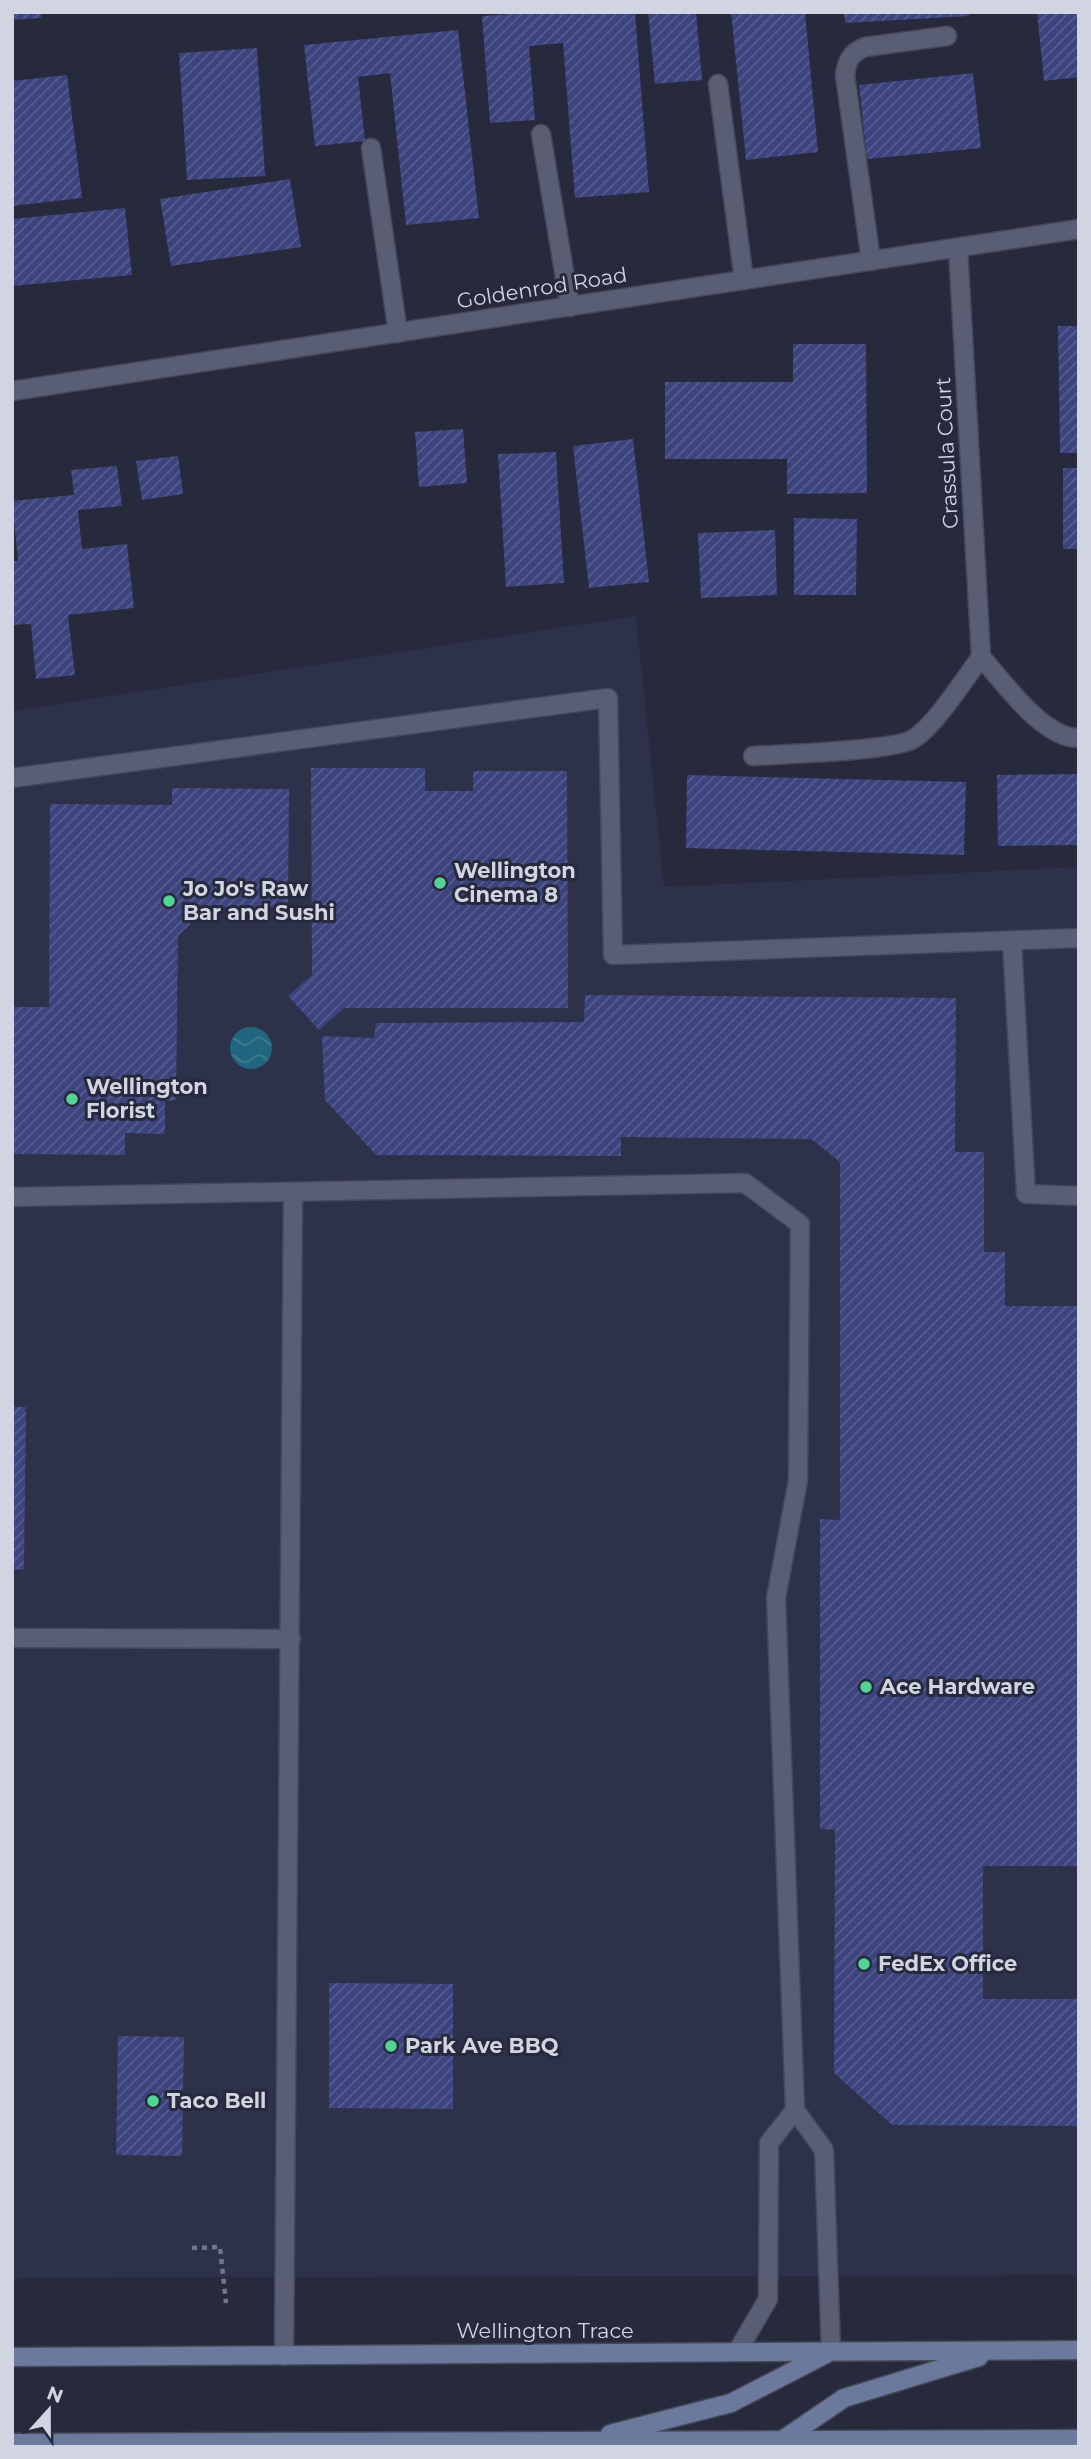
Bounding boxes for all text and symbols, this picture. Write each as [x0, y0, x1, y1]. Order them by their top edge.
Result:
street label: Goldenrod Road [455, 262, 629, 313]
street label: Crassula Court [930, 376, 963, 530]
place label: Wellington Cinema 8 [454, 858, 576, 907]
marker: Wellington Cinema 8 [432, 875, 448, 891]
place label: Jo Jo's Raw Bar and Sushi [182, 876, 335, 925]
marker: Jo Jo's Raw Bar and Sushi [161, 893, 177, 909]
place label: Wellington Florist [86, 1074, 208, 1123]
marker: Wellington Florist [64, 1091, 80, 1107]
place label: Ace Hardware [879, 1674, 1035, 1699]
marker: Ace Hardware [858, 1679, 874, 1695]
place label: FedEx Office [878, 1951, 1017, 1976]
marker: FedEx Office [856, 1956, 872, 1972]
place label: Park Ave BBQ [405, 2033, 559, 2058]
marker: Park Ave BBQ [383, 2038, 399, 2054]
place label: Taco Bell [167, 2088, 266, 2113]
marker: Taco Bell [145, 2093, 161, 2109]
street label: Wellington Trace [456, 2318, 634, 2343]
north arrow [14, 2375, 84, 2445]
text: N [44, 2381, 66, 2408]

